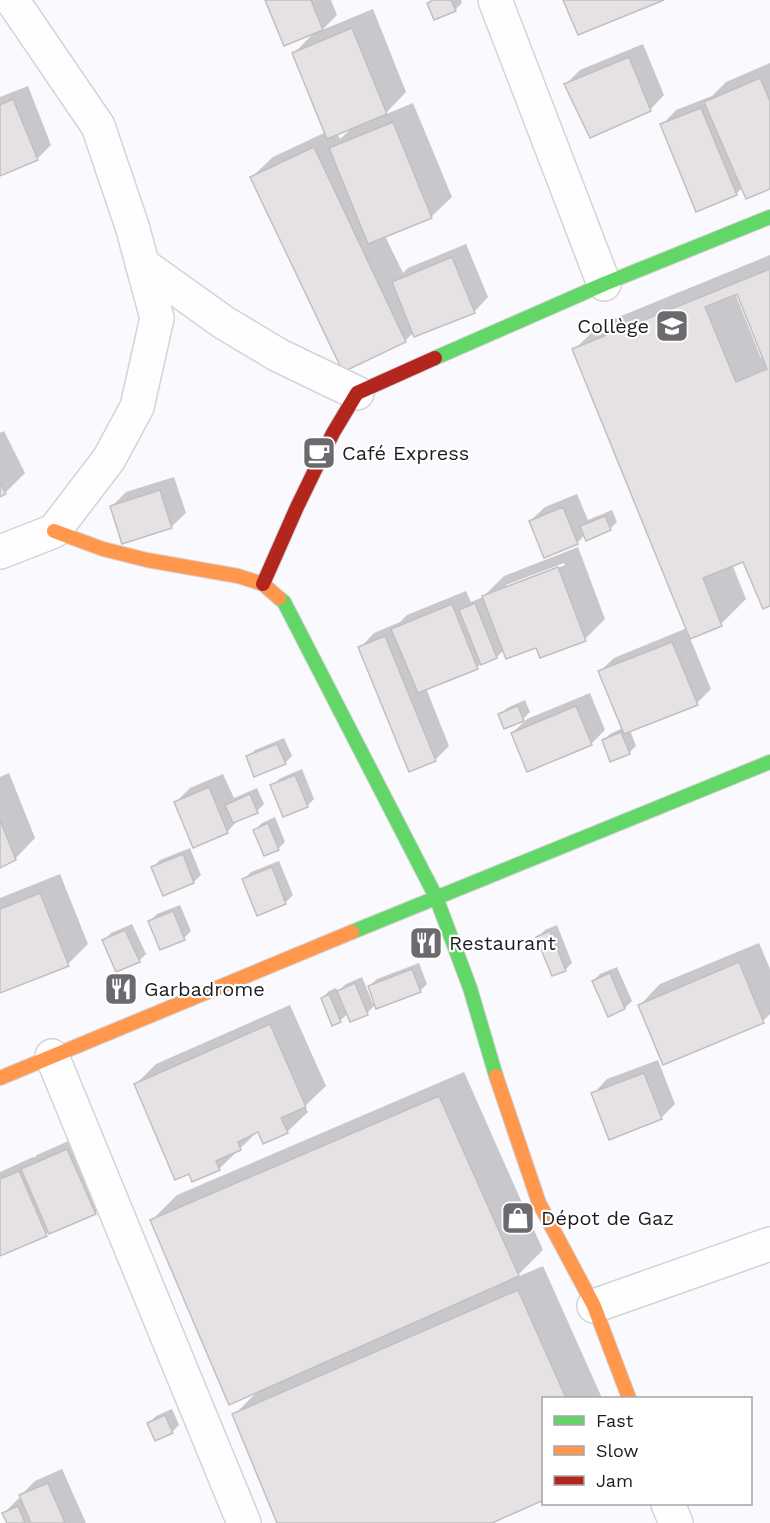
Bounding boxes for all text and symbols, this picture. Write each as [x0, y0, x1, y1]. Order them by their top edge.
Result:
school or university icon: Collège [654, 308, 690, 344]
place label: Collège [577, 314, 649, 338]
cafe icon: Café Express [301, 435, 337, 471]
place label: Café Express [342, 441, 469, 465]
restaurant icon: Restaurant [408, 925, 444, 961]
place label: Restaurant [449, 931, 557, 955]
restaurant icon: Garbadrome [103, 971, 139, 1007]
place label: Garbadrome [144, 977, 265, 1001]
shop icon: Dépot de Gaz [500, 1200, 536, 1236]
place label: Dépot de Gaz [541, 1206, 674, 1230]
legend [542, 1397, 752, 1505]
text: Fast [596, 1410, 634, 1431]
text: Slow [596, 1440, 639, 1461]
text: Jam [596, 1470, 633, 1491]

